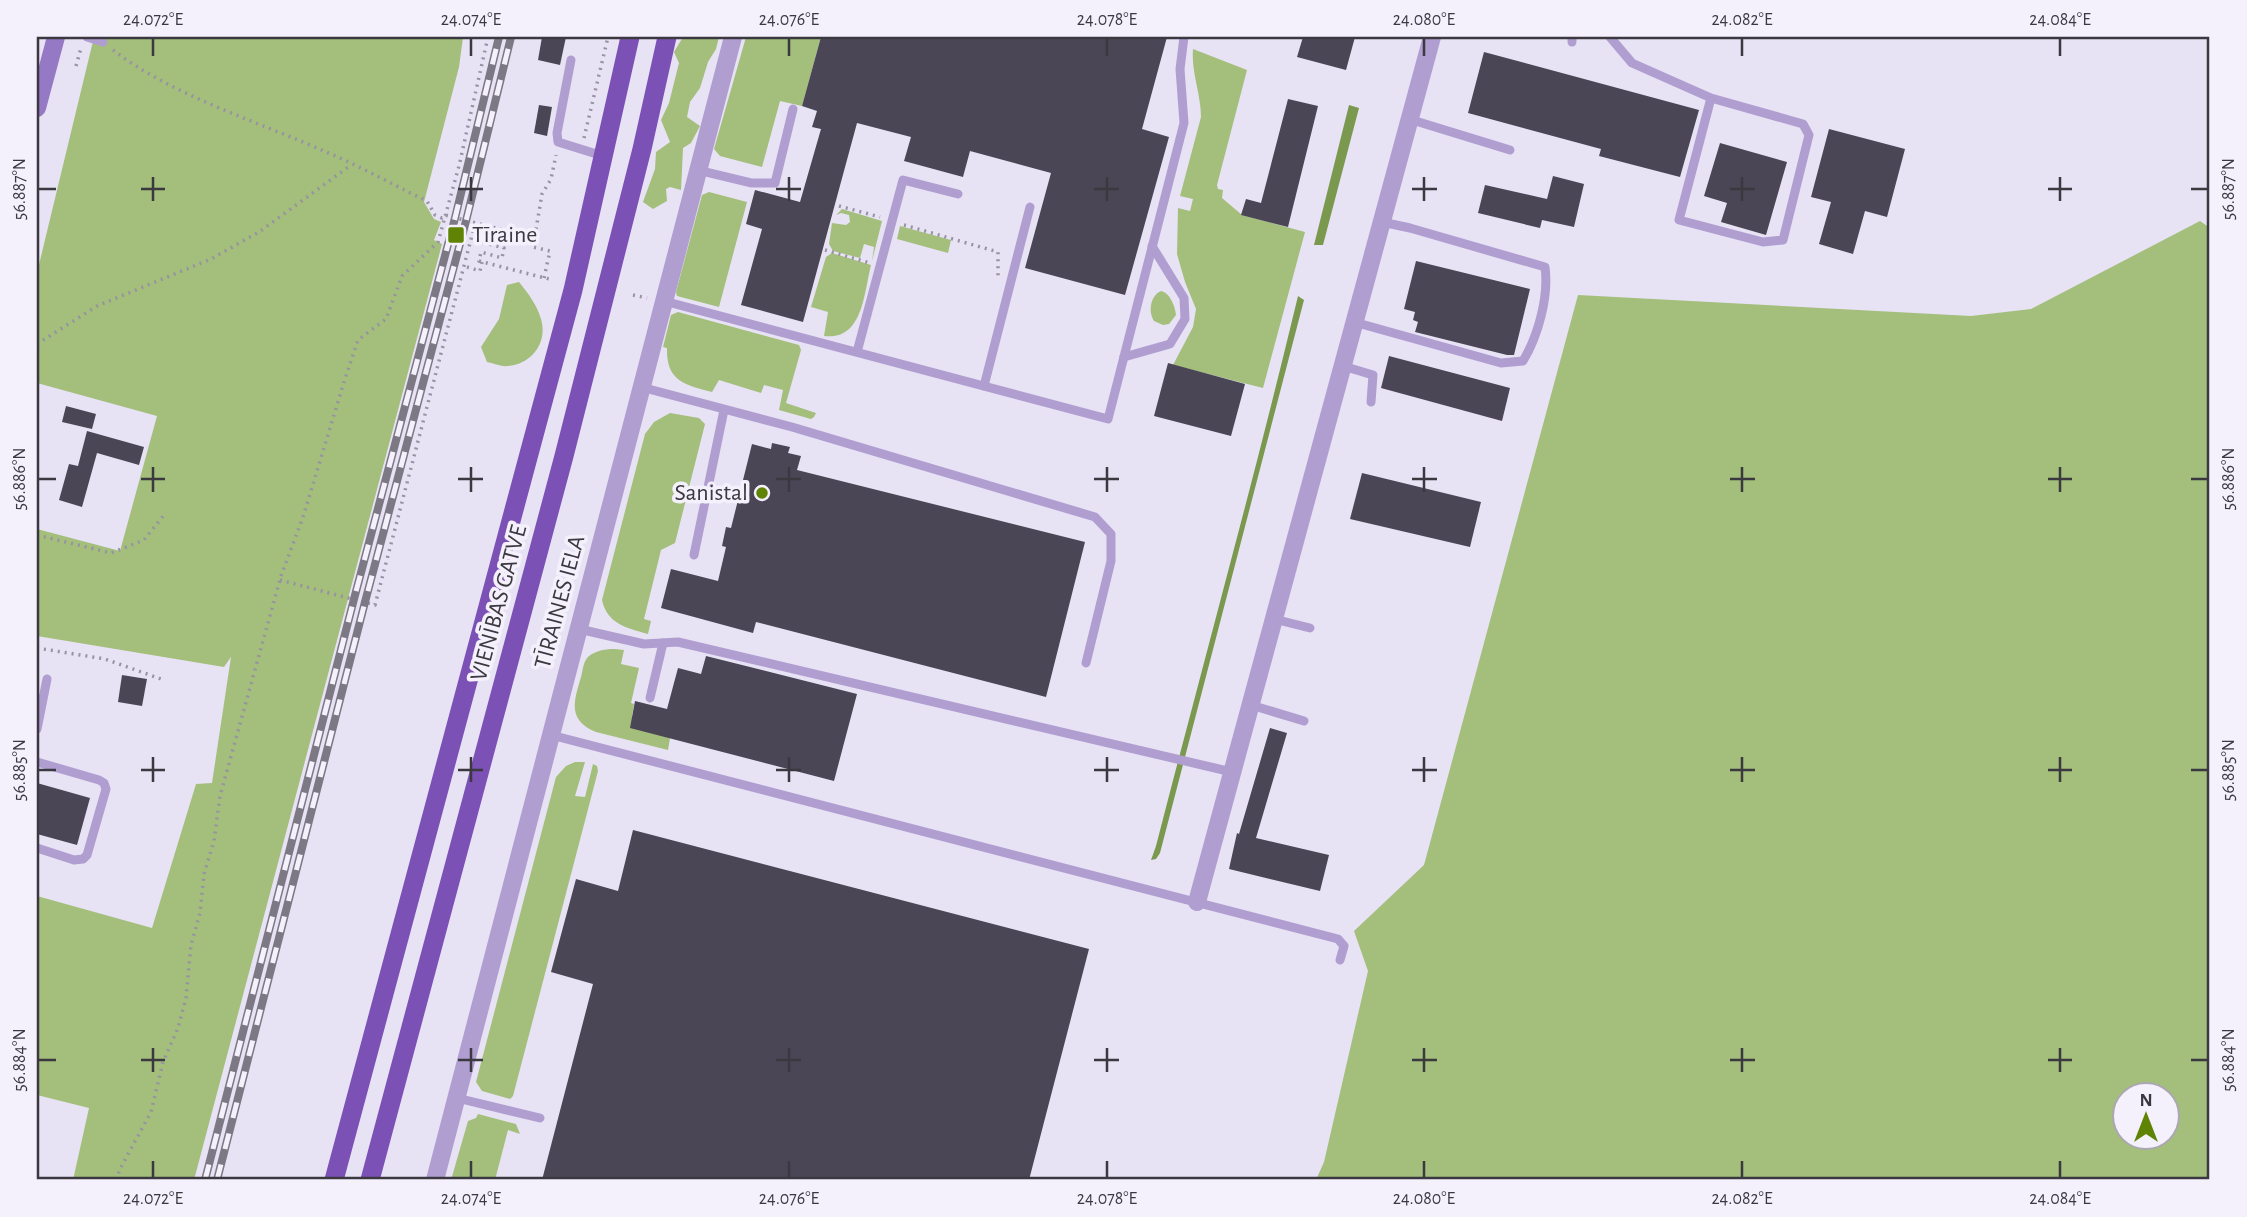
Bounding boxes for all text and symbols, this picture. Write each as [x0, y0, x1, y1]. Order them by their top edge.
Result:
text: 24.072°E [123, 11, 183, 29]
text: 24.074°E [441, 11, 502, 29]
text: 24.076°E [759, 11, 820, 29]
text: 24.078°E [1077, 11, 1138, 29]
text: 24.080°E [1393, 11, 1456, 29]
text: 24.082°E [1711, 11, 1773, 29]
text: 24.084°E [2029, 11, 2091, 29]
text: 56.887°N [11, 158, 29, 220]
text: 56.887°N [2220, 158, 2238, 220]
place label: Tīraine [472, 223, 537, 247]
marker: Tīraine [446, 225, 466, 245]
text: 56.886°N [11, 447, 29, 511]
text: 56.886°N [2220, 447, 2238, 511]
place label: Sanistal [675, 481, 748, 505]
marker: Sanistal [754, 485, 770, 501]
street label: VIENĪBAS GATVE [466, 522, 531, 684]
street label: TĪRAINES IELA [530, 532, 589, 671]
text: 56.885°N [11, 739, 29, 801]
text: 56.885°N [2220, 739, 2238, 801]
text: 56.884°N [11, 1028, 29, 1092]
text: 56.884°N [2220, 1028, 2238, 1092]
north arrow [2110, 1080, 2180, 1150]
text: N [2139, 1091, 2153, 1110]
text: 24.072°E [123, 1190, 183, 1208]
text: 24.074°E [441, 1190, 502, 1208]
text: 24.076°E [759, 1190, 820, 1208]
text: 24.078°E [1077, 1190, 1138, 1208]
text: 24.080°E [1393, 1190, 1456, 1208]
text: 24.082°E [1711, 1190, 1773, 1208]
text: 24.084°E [2029, 1190, 2091, 1208]

